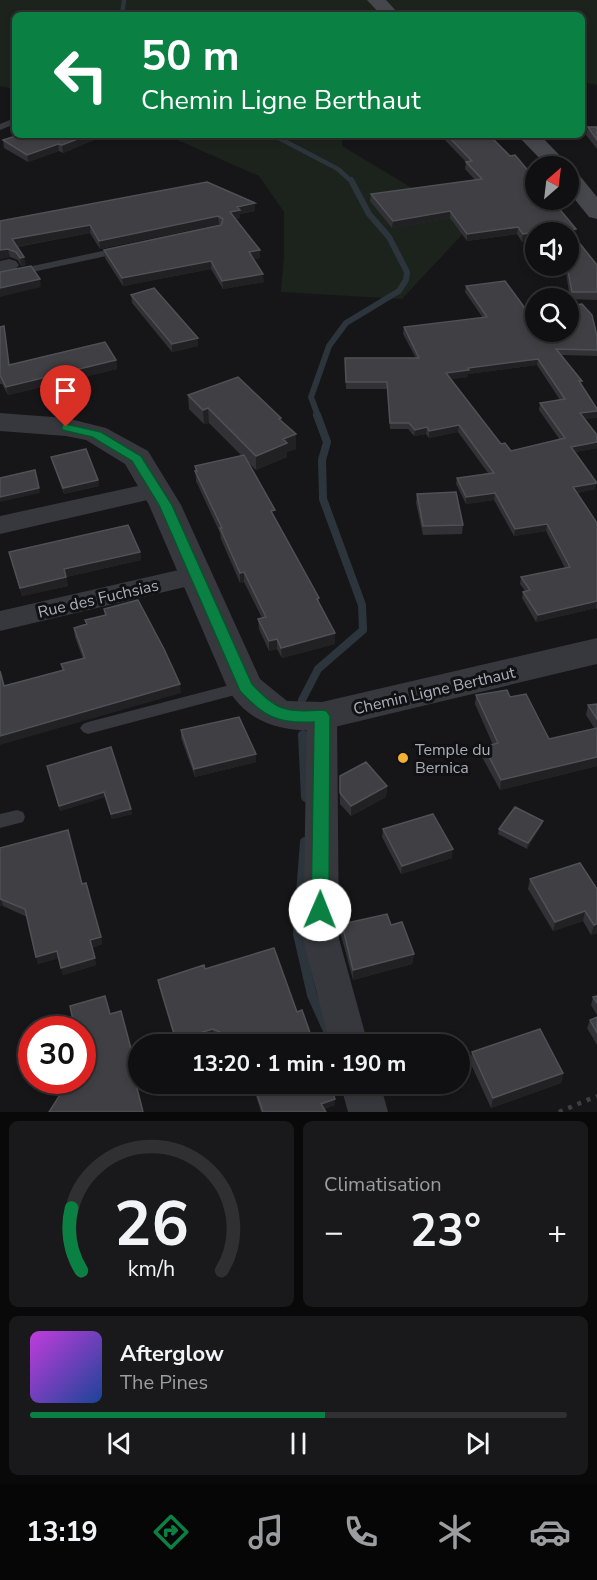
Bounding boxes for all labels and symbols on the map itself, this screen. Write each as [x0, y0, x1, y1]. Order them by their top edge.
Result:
north arrow [525, 156, 579, 210]
pin [40, 365, 91, 427]
street label: Rue des Fuchsias [36, 574, 161, 624]
street label: Chemin Ligne Berthaut [351, 662, 518, 720]
place label: Temple du Bernica [415, 739, 491, 779]
marker: Temple du Bernica [396, 751, 410, 765]
position arrow [288, 878, 352, 942]
speed limit sign: 30 [18, 1016, 96, 1094]

